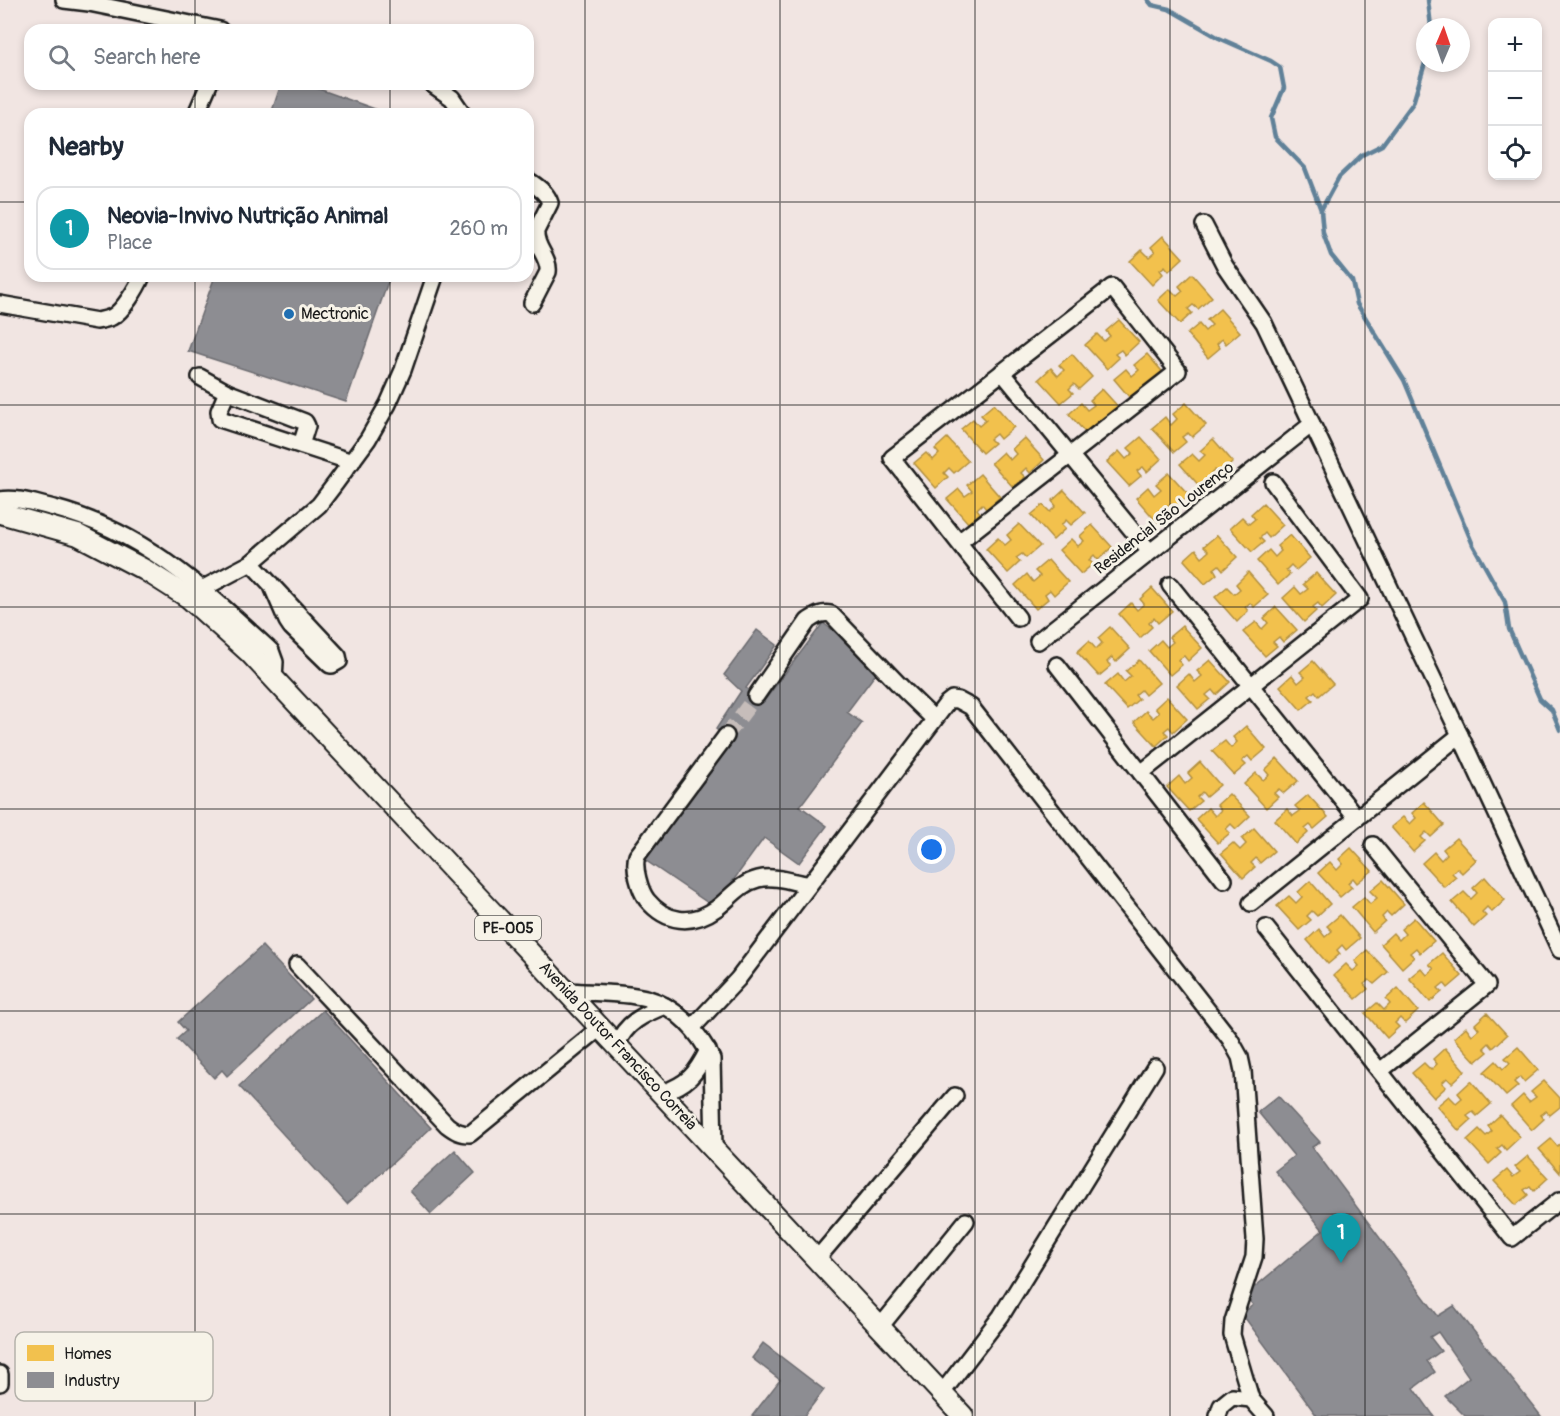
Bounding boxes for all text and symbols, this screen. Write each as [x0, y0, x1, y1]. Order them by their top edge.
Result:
north arrow [1416, 18, 1470, 72]
map controls [1488, 18, 1542, 180]
button: + [1488, 18, 1542, 72]
search box [24, 24, 534, 90]
icon: search [45, 41, 78, 74]
text: Search here [93, 43, 200, 71]
button: − [1488, 72, 1542, 126]
button: locate [1488, 126, 1542, 180]
text: Nearby [48, 131, 124, 163]
text: Neovia-Invivo Nutrição Animal [107, 202, 389, 230]
text: 1 [66, 216, 73, 241]
text: 260 m [449, 216, 508, 241]
text: Place [107, 230, 152, 255]
place label: Mectronic [301, 304, 369, 324]
marker: Mectronic [282, 307, 296, 321]
street label: Residencial São Lourenço [1090, 457, 1238, 579]
your location [917, 835, 946, 864]
road number: PE-005 [475, 916, 541, 940]
street label: Avenida Doutor Francisco Correia [535, 958, 701, 1134]
pin: 1 [1322, 1214, 1360, 1263]
legend [15, 1332, 213, 1401]
text: Homes [64, 1344, 112, 1364]
text: Industry [64, 1371, 120, 1391]

